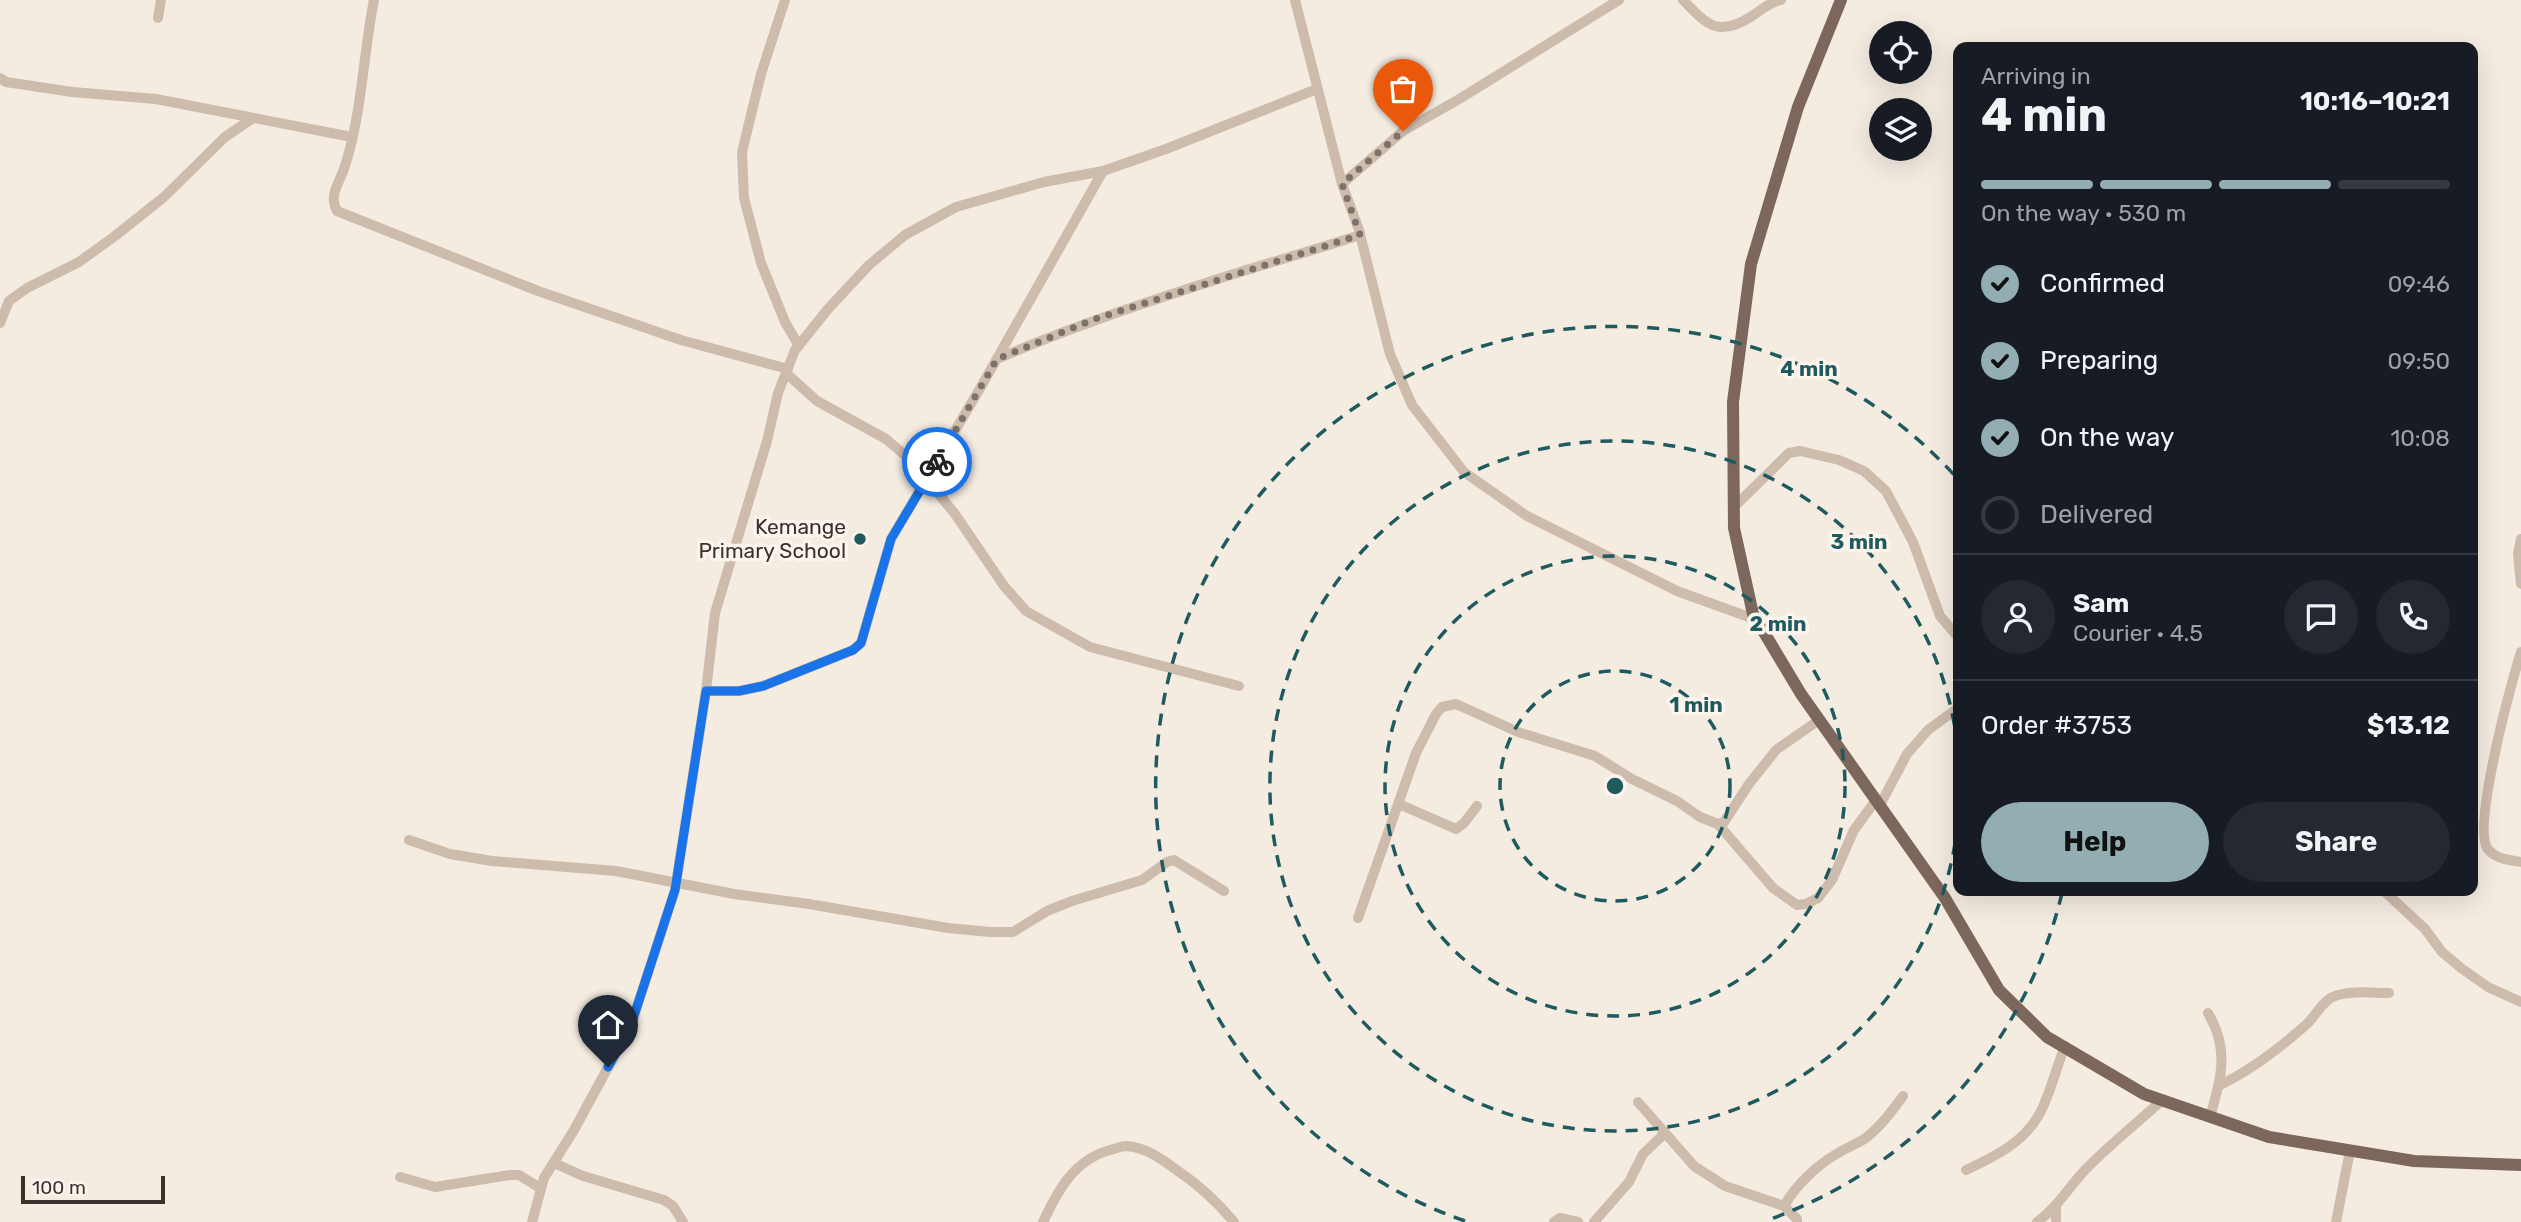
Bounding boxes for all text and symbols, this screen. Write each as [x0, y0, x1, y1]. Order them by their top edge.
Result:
map controls [1869, 21, 1932, 161]
button: locate [1869, 21, 1932, 84]
pin [1373, 59, 1433, 131]
text: Arriving in [1981, 62, 2091, 90]
icon: bag [1384, 70, 1422, 108]
text: 10:16–10:21 [2300, 86, 2450, 117]
text: 4 min [1981, 88, 2107, 143]
button: layers [1869, 98, 1932, 161]
text: On the way · 530 m [1981, 199, 2186, 227]
icon: check [1981, 265, 2019, 303]
text: Confirmed [2040, 268, 2165, 299]
text: 09:46 [2388, 270, 2450, 298]
icon: check [1981, 342, 2019, 380]
text: Preparing [2040, 345, 2158, 376]
text: 09:50 [2388, 347, 2450, 375]
text: 4 min [1780, 356, 1838, 381]
icon: check [1981, 419, 2019, 457]
text: On the way [2040, 422, 2174, 453]
text: 10:08 [2390, 424, 2450, 452]
courier [902, 427, 972, 497]
icon: bike [918, 443, 956, 481]
text: Delivered [2040, 499, 2153, 530]
place label: Kemange Primary School [698, 514, 846, 563]
text: 3 min [1830, 529, 1888, 554]
marker: Kemange Primary School [852, 531, 868, 547]
button: person [1981, 580, 2055, 654]
button: chat [2284, 580, 2358, 654]
button: phone [2376, 580, 2450, 654]
text: Sam [2073, 588, 2129, 619]
text: 2 min [1750, 611, 1806, 636]
text: Courier · 4.5 [2073, 619, 2203, 647]
text: 1 min [1669, 692, 1723, 717]
text: Order #3753 [1981, 710, 2132, 741]
text: $13.12 [2367, 710, 2450, 741]
centre of rings [1603, 774, 1627, 798]
button: Help [1981, 802, 2209, 882]
button: Share [2223, 802, 2450, 882]
pin [578, 995, 638, 1067]
icon: home [589, 1006, 627, 1044]
scale bar [21, 1173, 164, 1205]
text: 100 m [32, 1176, 86, 1199]

